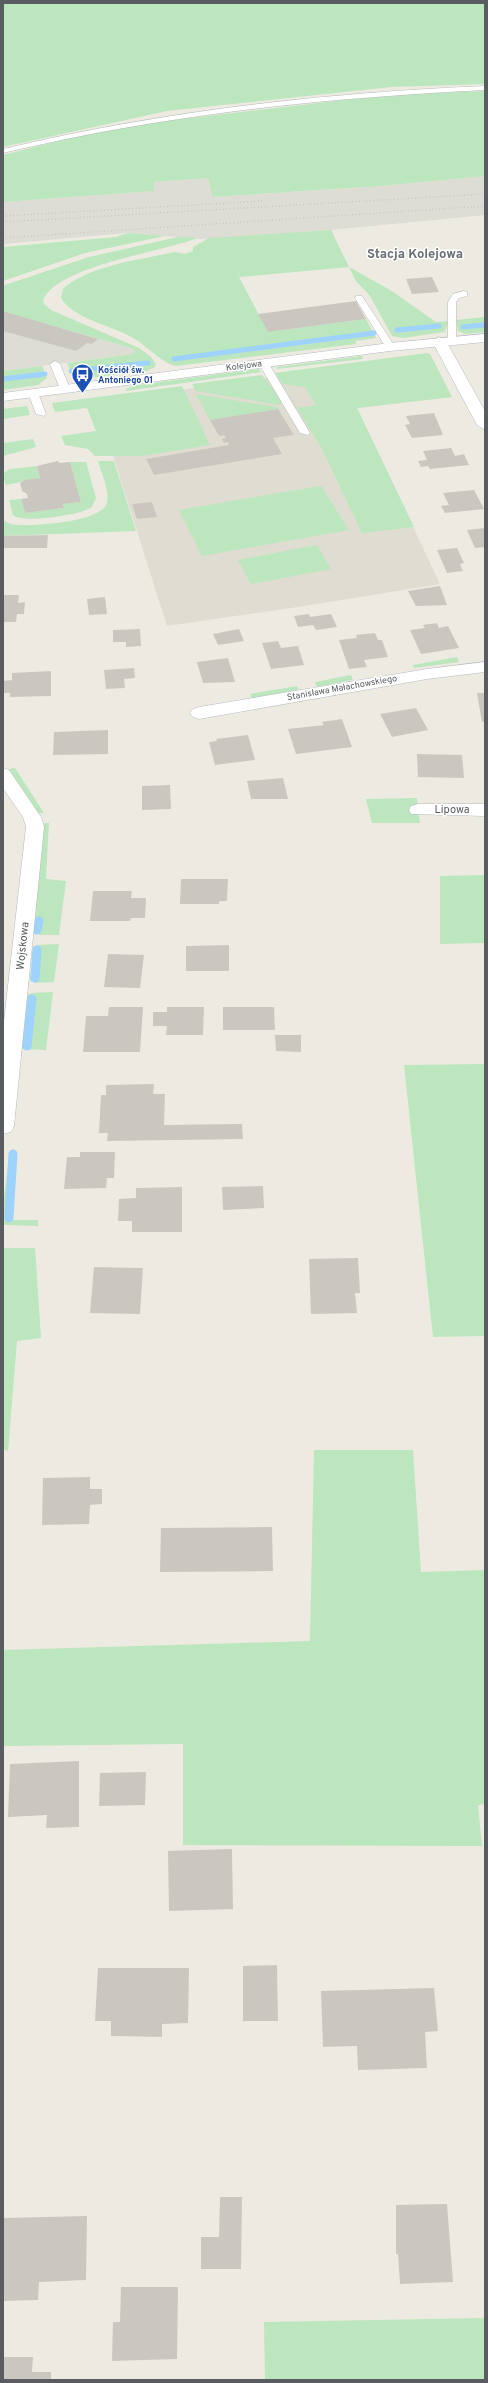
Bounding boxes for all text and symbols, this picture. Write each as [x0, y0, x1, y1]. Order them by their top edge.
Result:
district label: Stacja Kolejowa [367, 247, 463, 263]
street label: Kolejowa [225, 358, 263, 374]
bus stop icon: Kościół św. Antoniego 01 [70, 362, 96, 395]
place label: Kościół św. Antoniego 01 [98, 365, 153, 386]
street label: Stanisława Małachowskiego [286, 673, 398, 703]
street label: Lipowa [435, 803, 470, 817]
street label: Wojskowa [14, 921, 33, 971]

